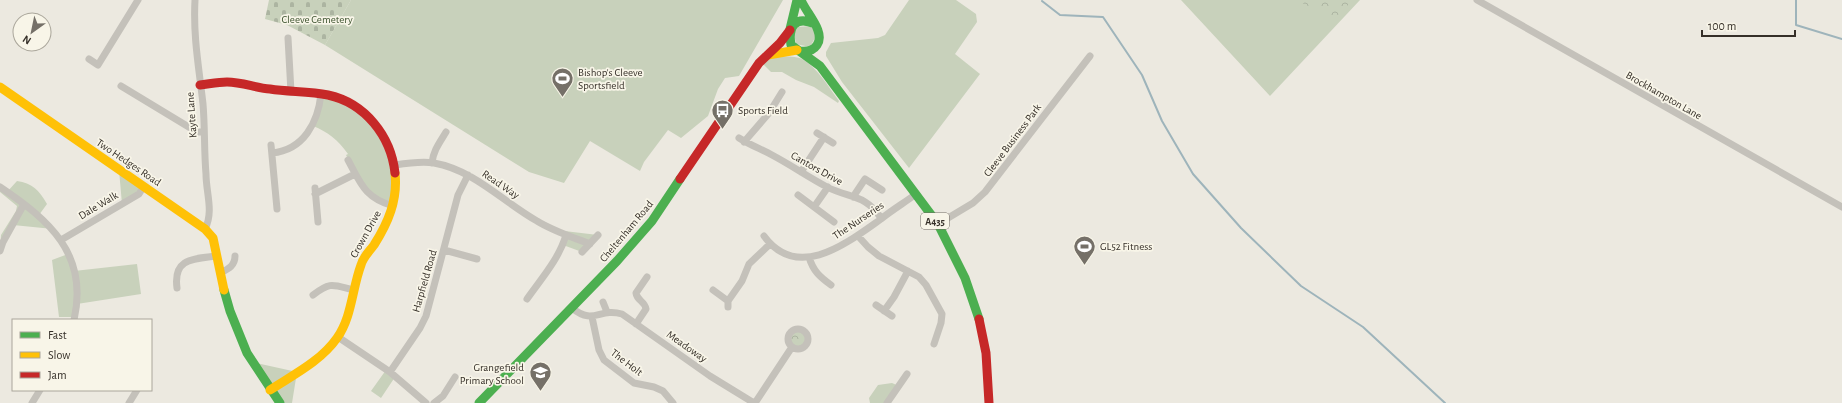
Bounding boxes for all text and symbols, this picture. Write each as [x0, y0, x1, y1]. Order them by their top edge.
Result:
north arrow [12, 12, 52, 52]
scale bar [1702, 12, 1795, 38]
park label: Cleeve Cemetery [281, 14, 353, 25]
text: 100 m [1708, 20, 1736, 32]
text: N [21, 33, 33, 47]
sports icon: Bishop's Cleeve Sportsfield [549, 65, 575, 98]
place label: Bishop's Cleeve Sportsfield [578, 67, 643, 91]
street label: Brockhampton Lane [1624, 69, 1704, 122]
street label: Kayte Lane [184, 92, 199, 138]
bus stop icon: Sports Field [709, 97, 735, 130]
street label: Cleeve Business Park [982, 102, 1043, 179]
place label: Sports Field [738, 105, 788, 116]
street label: Two Hedges Road [94, 137, 163, 188]
street label: Cantors Drive [789, 150, 845, 187]
street label: Read Way [480, 168, 522, 201]
street label: Dale Walk [77, 189, 120, 221]
street label: Cheltenham Road [598, 198, 655, 264]
street label: The Nurseries [831, 199, 886, 241]
street label: Crown Drive [348, 209, 383, 260]
road number: A435 [921, 213, 949, 229]
sports icon: GL52 Fitness [1072, 233, 1098, 266]
place label: GL52 Fitness [1100, 241, 1152, 252]
street label: Harpfield Road [410, 248, 439, 314]
legend [12, 319, 152, 391]
text: Fast [48, 329, 67, 341]
street label: Meadoway [665, 329, 709, 364]
street label: The Holt [609, 347, 645, 378]
text: Slow [48, 349, 70, 361]
school or university icon: Grangefield Primary School [527, 360, 553, 393]
place label: Grangefield Primary School [460, 362, 524, 386]
text: Jam [48, 369, 67, 381]

